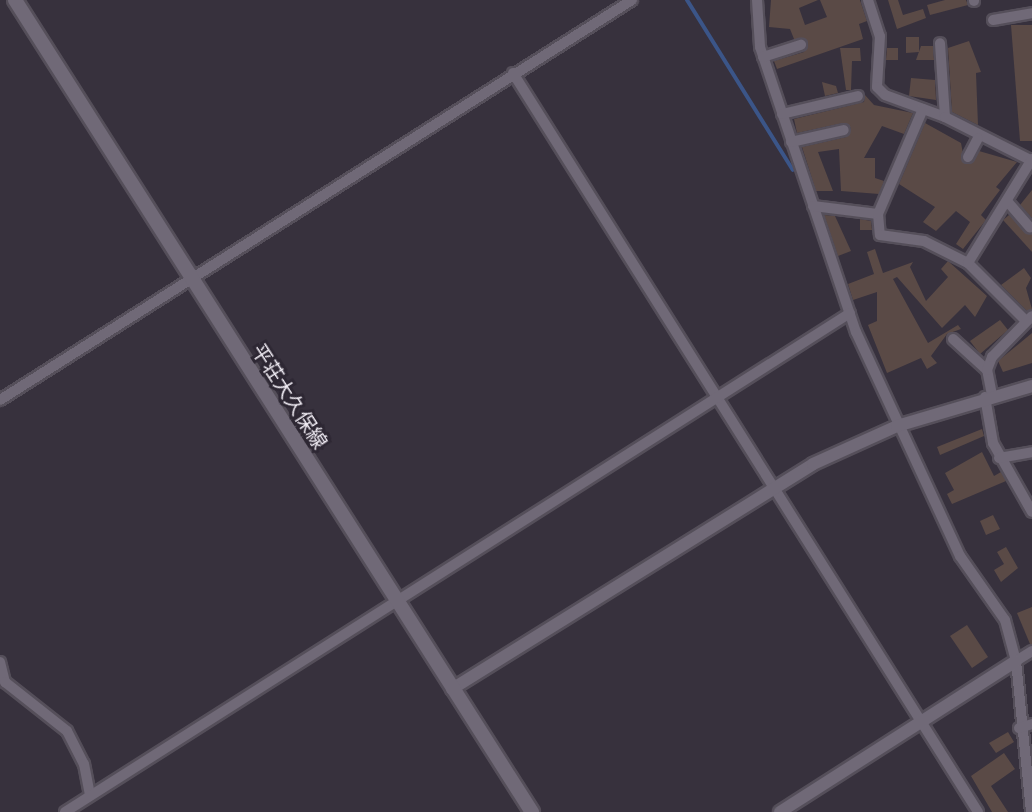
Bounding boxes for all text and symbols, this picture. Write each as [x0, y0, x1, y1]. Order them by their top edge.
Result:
street label: 平荘大久保線 [247, 339, 333, 453]

